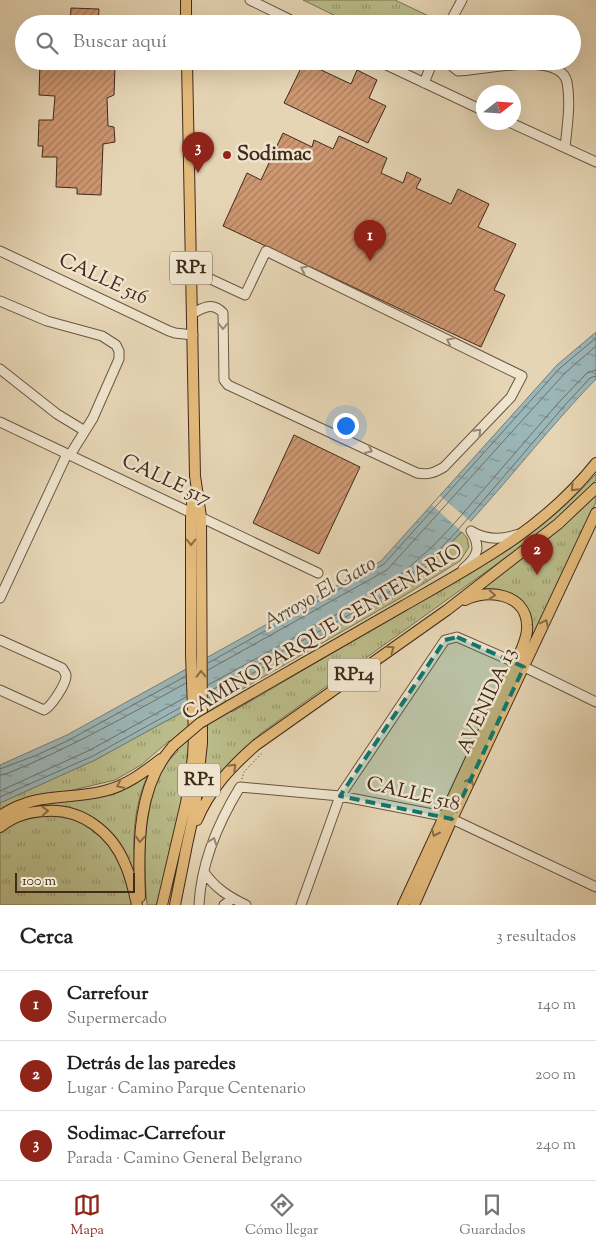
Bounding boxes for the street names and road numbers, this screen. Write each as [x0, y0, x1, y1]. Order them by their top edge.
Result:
street label: CALLE 516 [54, 247, 152, 313]
road number: RP1 [170, 252, 212, 284]
street label: CALLE 517 [117, 448, 215, 514]
street label: CAMINO PARQUE CENTENARIO [177, 537, 469, 729]
street label: AVENIDA 13 [451, 643, 525, 759]
road number: RP14 [328, 658, 380, 692]
road number: RP1 [178, 764, 220, 796]
street label: CALLE 518 [363, 770, 463, 820]

